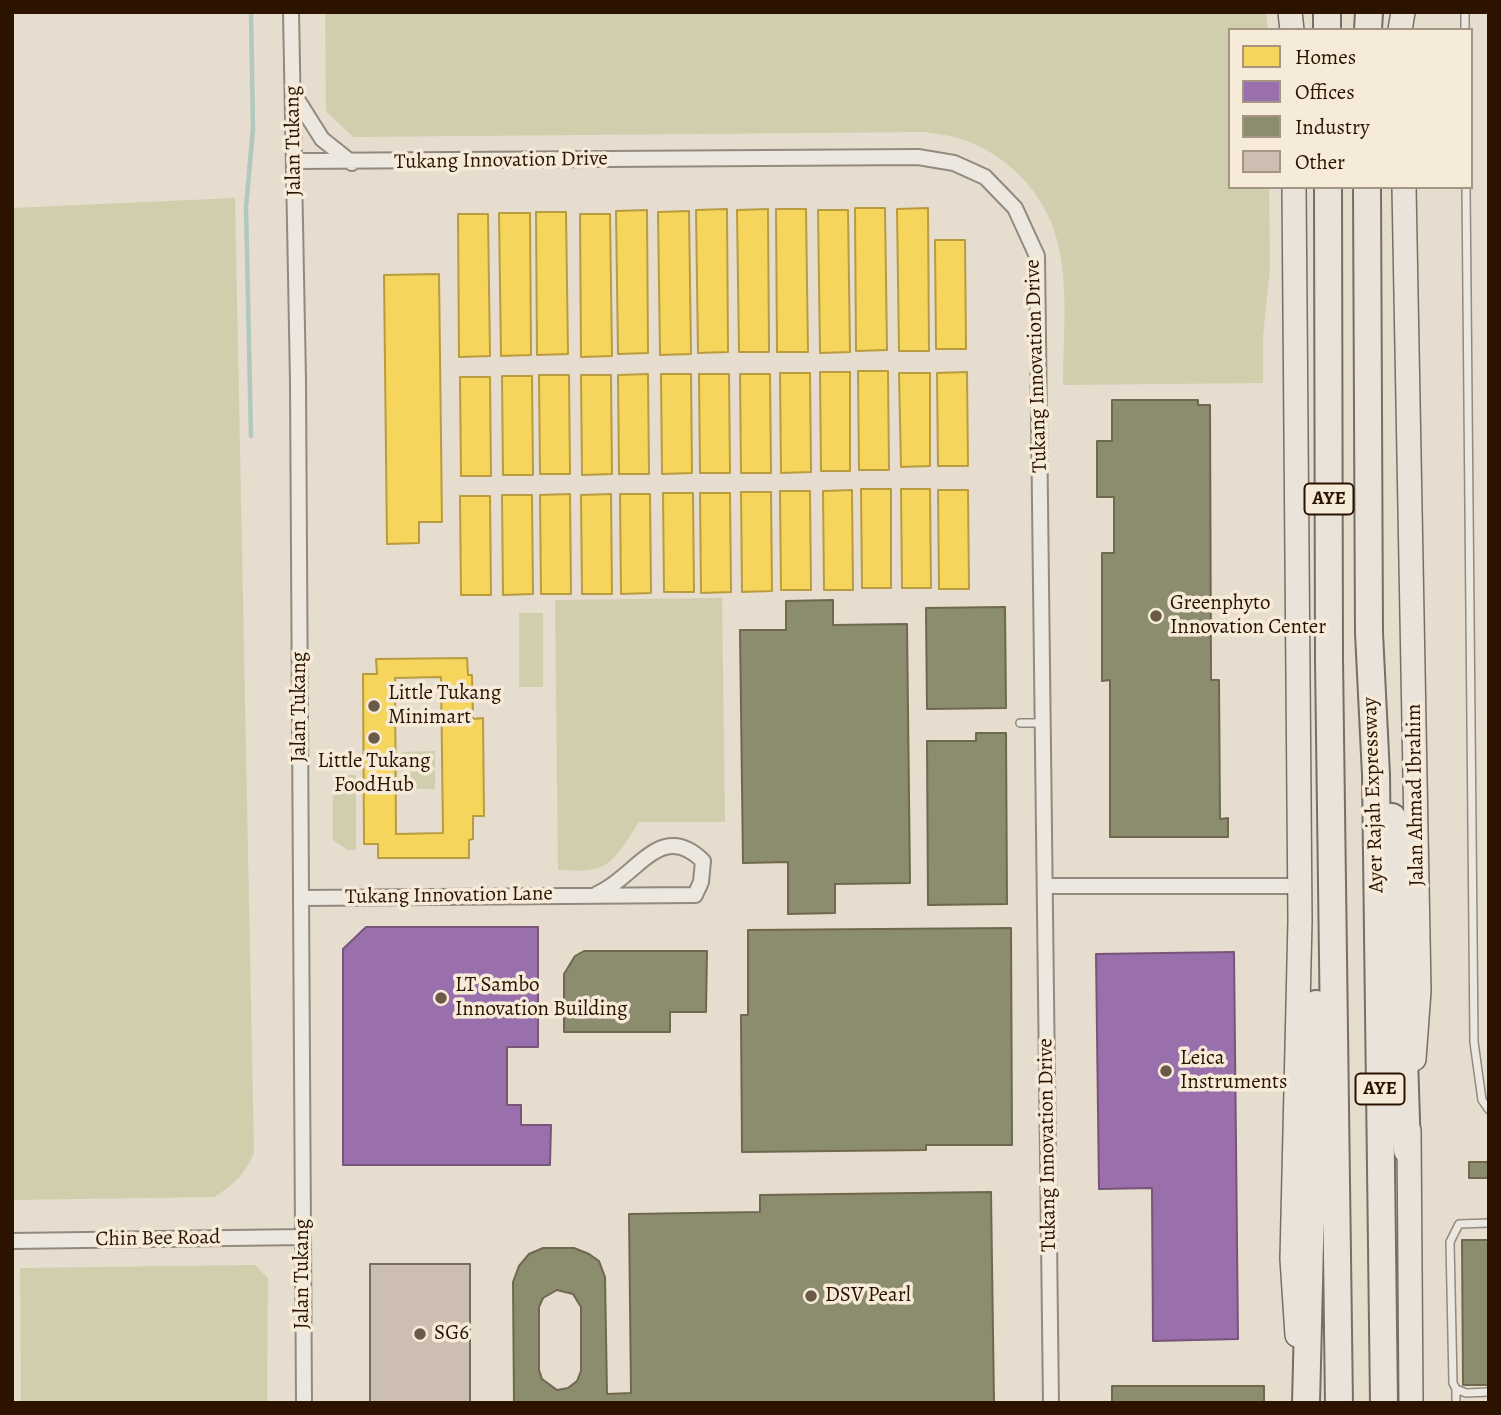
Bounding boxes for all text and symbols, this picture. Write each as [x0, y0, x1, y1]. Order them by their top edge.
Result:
legend [1228, 28, 1473, 189]
text: Homes [1295, 43, 1356, 71]
text: Offices [1295, 78, 1355, 106]
street label: Jalan Tukang [280, 85, 308, 197]
text: Industry [1295, 113, 1370, 141]
street label: Tukang Innovation Drive [394, 147, 608, 175]
text: Other [1295, 148, 1345, 176]
street label: Tukang Innovation Drive [1021, 259, 1053, 473]
road number: AYE [1304, 484, 1354, 514]
place label: Greenphyto Innovation Center [1170, 591, 1326, 641]
marker: Greenphyto Innovation Center [1148, 608, 1164, 624]
street label: Jalan Tukang [287, 652, 313, 762]
place label: Little Tukang Minimart [388, 681, 501, 731]
street label: Ayer Rajah Expressway [1358, 697, 1390, 893]
marker: Little Tukang Minimart [366, 698, 382, 714]
street label: Jalan Ahmad Ibrahim [1402, 703, 1430, 887]
marker: Little Tukang FoodHub [366, 730, 382, 746]
place label: Little Tukang FoodHub [317, 749, 431, 799]
street label: Tukang Innovation Lane [345, 882, 553, 910]
place label: LT Sambo Innovation Building [455, 973, 627, 1023]
marker: LT Sambo Innovation Building [433, 990, 449, 1006]
street label: Tukang Innovation Drive [1034, 1038, 1062, 1252]
place label: Leica Instruments [1180, 1046, 1287, 1096]
marker: Leica Instruments [1158, 1063, 1174, 1079]
road number: AYE [1356, 1074, 1404, 1105]
street label: Jalan Tukang [290, 1219, 316, 1329]
street label: Chin Bee Road [95, 1225, 221, 1253]
place label: DSV Pearl [825, 1283, 911, 1309]
marker: DSV Pearl [803, 1288, 819, 1304]
place label: SG6 [434, 1321, 469, 1347]
marker: SG6 [412, 1326, 428, 1342]

